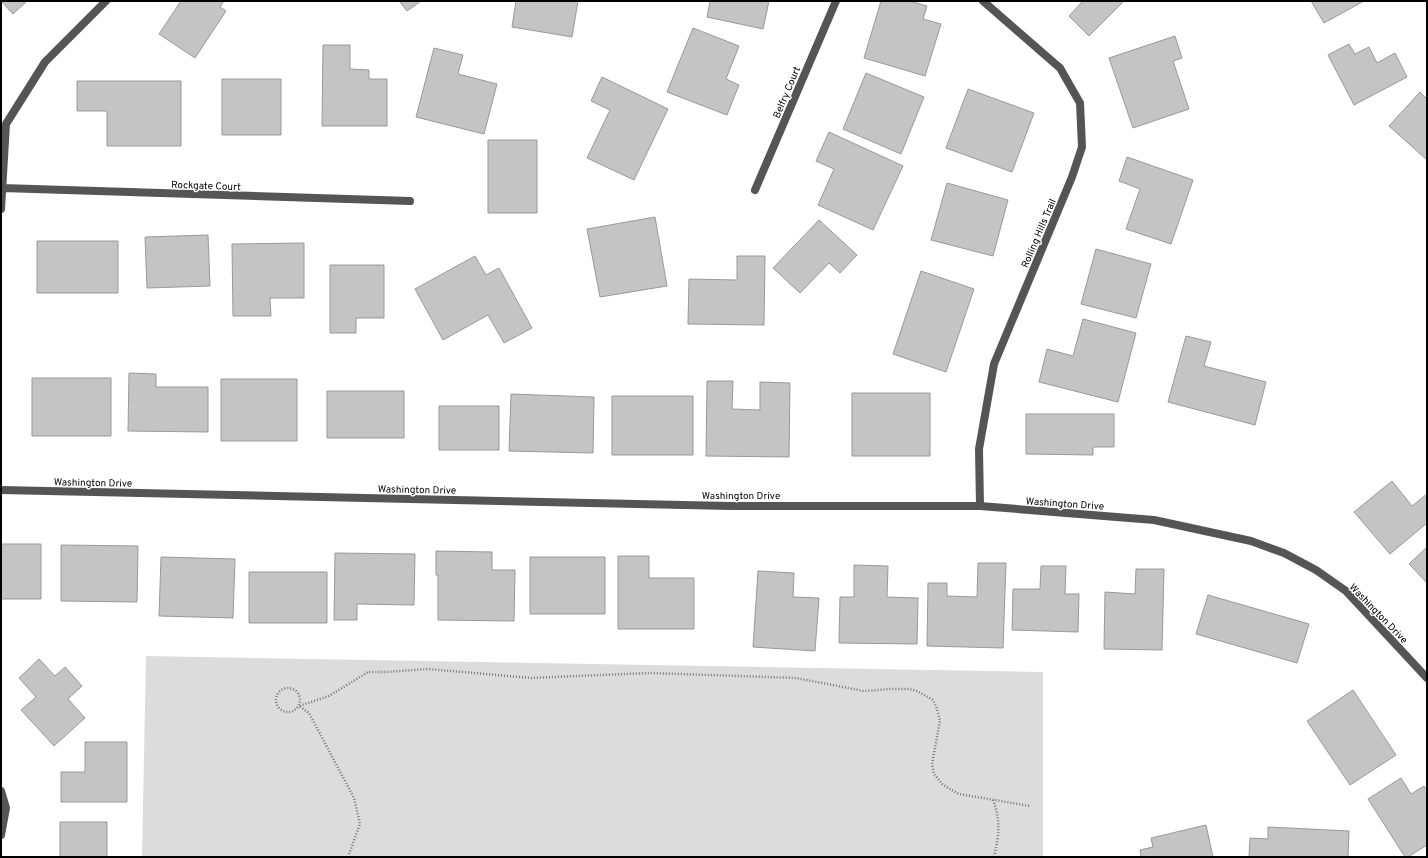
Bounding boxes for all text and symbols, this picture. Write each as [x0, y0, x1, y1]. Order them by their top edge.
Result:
street label: Belfry Court [771, 64, 804, 121]
street label: Rockgate Court [171, 179, 241, 194]
street label: Rolling Hills Trail [1019, 197, 1060, 270]
street label: Washington Drive [54, 476, 132, 491]
street label: Washington Drive [378, 483, 456, 498]
street label: Washington Drive [702, 490, 780, 503]
street label: Washington Drive [1025, 495, 1105, 514]
street label: Washington Drive [1346, 581, 1410, 647]

